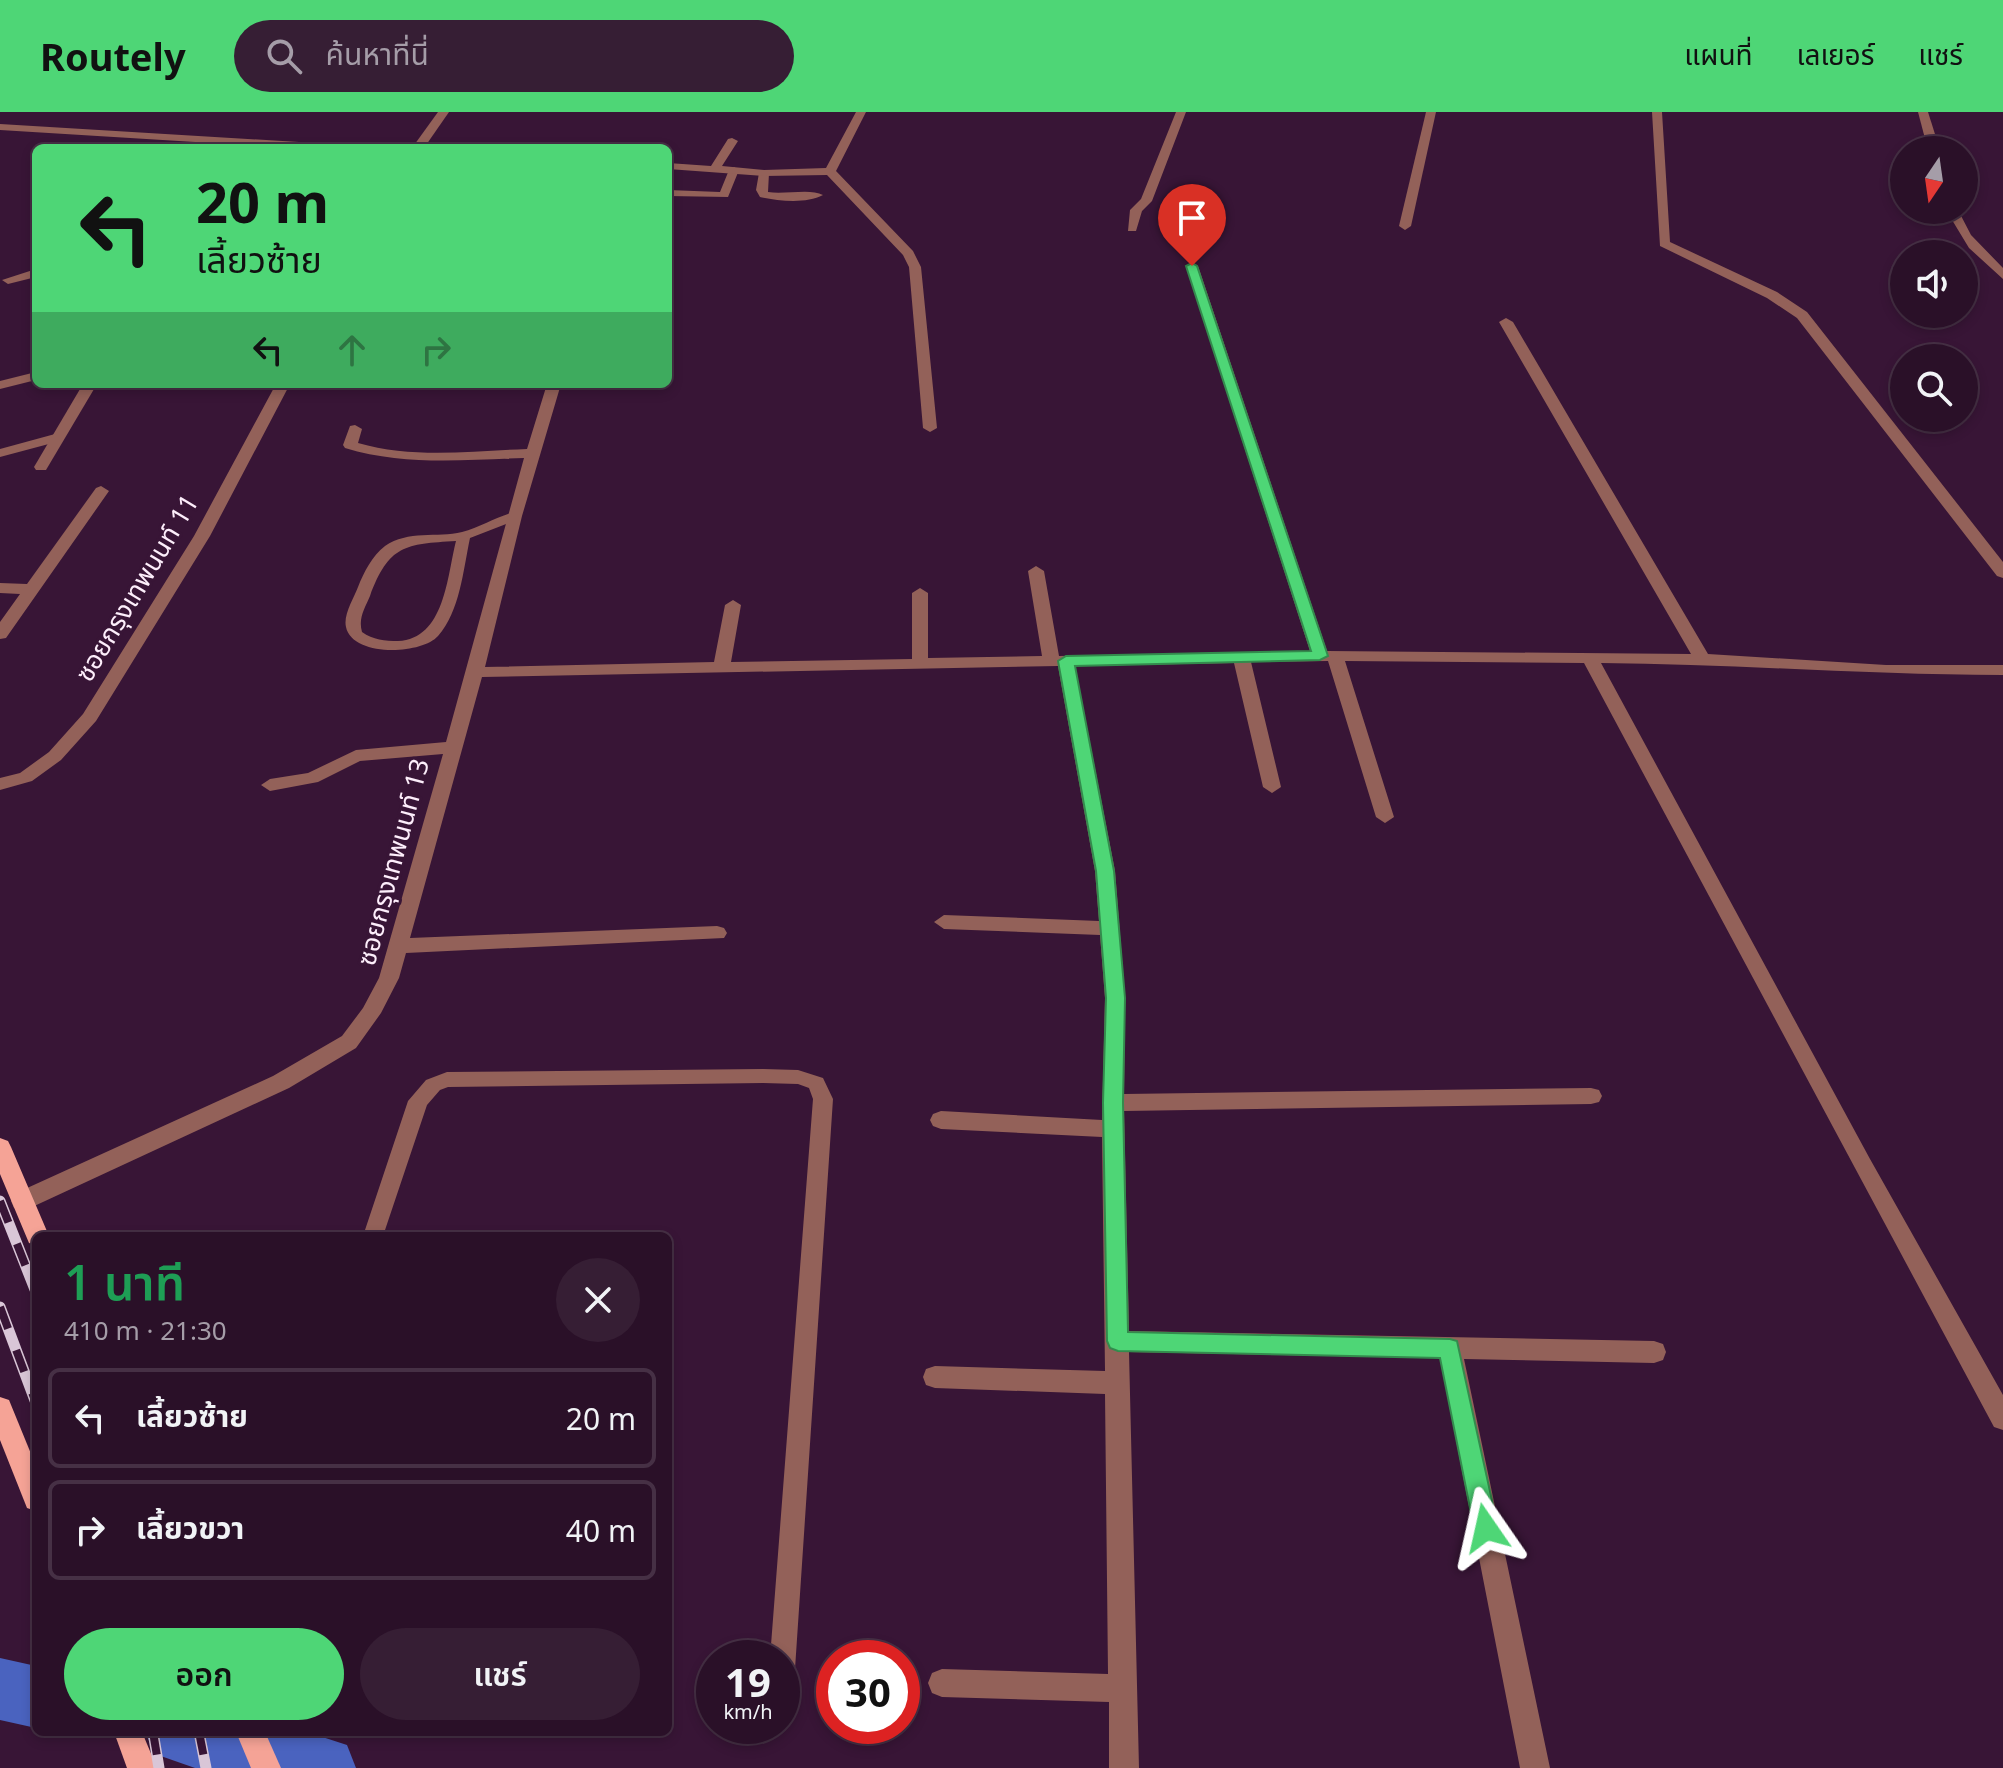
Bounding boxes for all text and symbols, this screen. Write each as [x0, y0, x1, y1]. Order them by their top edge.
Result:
search box [234, 20, 794, 92]
text: Routely [40, 30, 186, 82]
text: ค้นหาที่นี่ [326, 33, 429, 74]
icon: search [262, 34, 306, 78]
text: แผนที่ [1684, 35, 1753, 73]
text: เลเยอร์ [1797, 35, 1874, 73]
text: แชร์ [1918, 35, 1963, 73]
north arrow [1890, 136, 1978, 224]
map controls [1890, 136, 1978, 432]
text: 20 m [196, 163, 329, 239]
icon: left [64, 176, 168, 280]
pin [1158, 184, 1226, 266]
icon: arrive [1170, 196, 1214, 240]
text: เลี้ยวซ้าย [196, 235, 322, 284]
button: sound [1890, 240, 1978, 328]
icon: left [246, 328, 290, 372]
icon: ahead [330, 328, 374, 372]
icon: right [414, 328, 458, 372]
button: search [1890, 344, 1978, 432]
street label: ซอยกรุงเทพนนท์ 11 [66, 487, 206, 688]
street label: ซอยกรุงเทพนนท์ 13 [347, 754, 437, 969]
text: 1 นาที [64, 1249, 185, 1314]
button: close [556, 1258, 640, 1342]
text: 410 m · 21:30 [64, 1312, 227, 1348]
text: เลี้ยวซ้าย [136, 1395, 248, 1436]
icon: left [68, 1396, 112, 1440]
text: 20 m [566, 1398, 636, 1439]
position arrow [1444, 1486, 1528, 1570]
text: เลี้ยวขวา [136, 1507, 244, 1548]
icon: right [68, 1508, 112, 1552]
text: 40 m [566, 1510, 636, 1551]
button: ออก [64, 1628, 344, 1720]
button: แชร์ [360, 1628, 640, 1720]
speed limit sign: 30 [816, 1640, 920, 1744]
text: 19 [725, 1654, 771, 1709]
text: km/h [723, 1698, 773, 1725]

